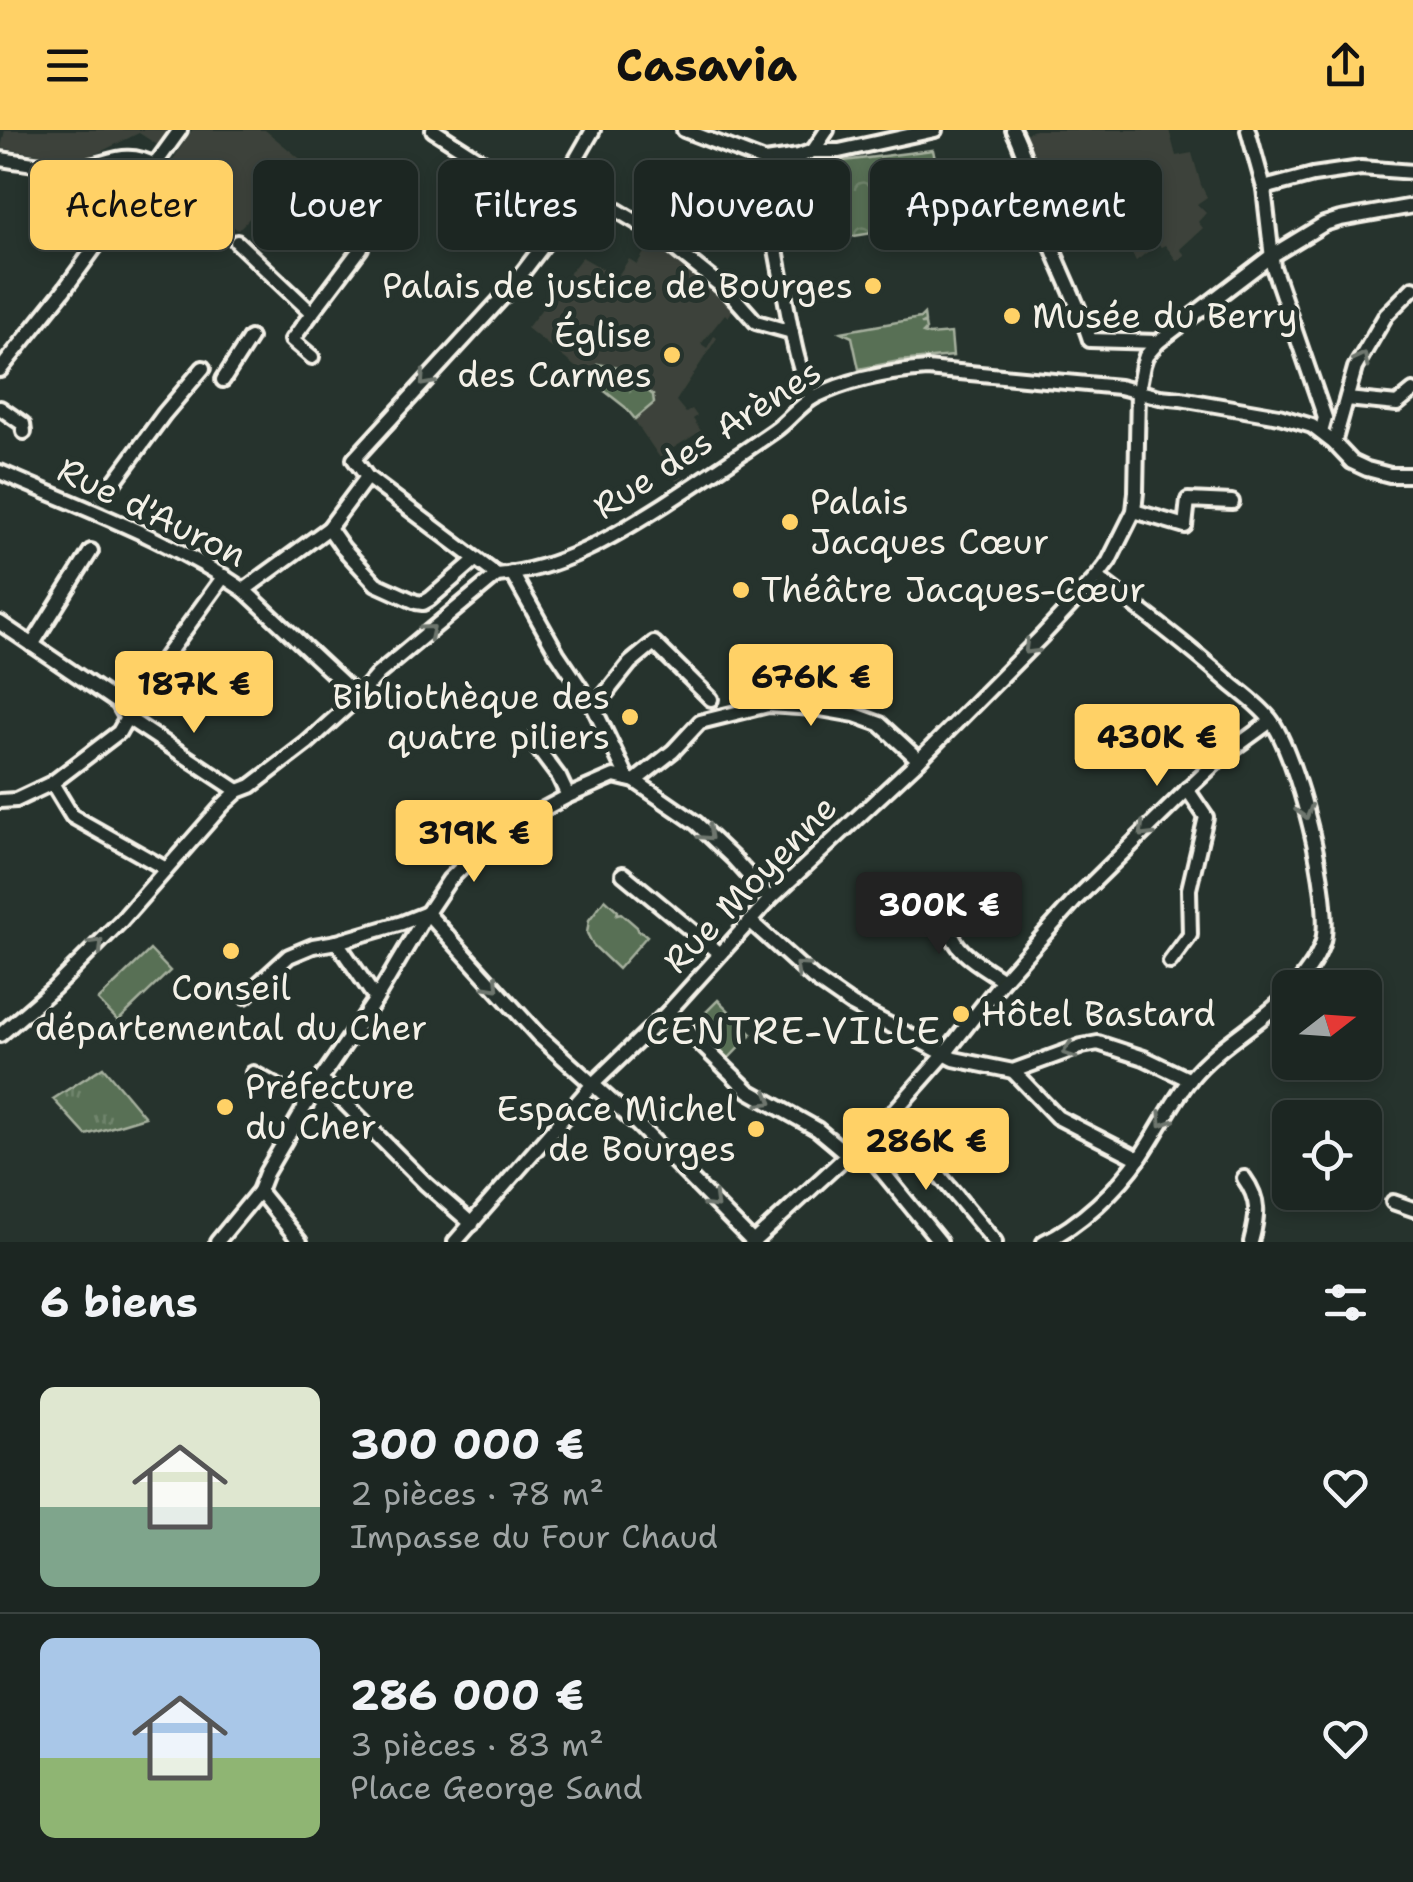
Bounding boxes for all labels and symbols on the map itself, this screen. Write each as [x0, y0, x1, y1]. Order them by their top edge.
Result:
place label: Palais de justice de Bourges [382, 262, 853, 309]
marker: Palais de justice de Bourges [862, 275, 884, 297]
place label: Musée du Berry [1032, 292, 1298, 339]
marker: Musée du Berry [1001, 305, 1023, 327]
place label: Église des Carmes [457, 311, 652, 398]
marker: Église des Carmes [661, 344, 683, 366]
street label: Rue des Arènes [584, 347, 830, 530]
one-way arrow [1349, 351, 1369, 369]
one-way arrow [420, 368, 438, 387]
street label: Rue d'Auron [50, 446, 254, 578]
place label: Palais Jacques Cœur [810, 478, 1049, 565]
marker: Palais Jacques Cœur [779, 511, 801, 533]
place label: Théâtre Jacques-Cœur [761, 566, 1146, 613]
marker: Théâtre Jacques-Cœur [730, 579, 752, 601]
one-way arrow [418, 625, 436, 643]
one-way arrow [1024, 637, 1042, 655]
pin: 676K € [730, 644, 892, 729]
pin: 187K € [113, 651, 275, 736]
place label: Bibliothèque des quatre piliers [332, 673, 610, 760]
pin: 430K € [1076, 704, 1238, 789]
marker: Bibliothèque des quatre piliers [619, 706, 641, 728]
street label: Rue Moyenne [652, 784, 847, 983]
pin: 319K € [393, 800, 555, 885]
one-way arrow [1294, 802, 1315, 820]
one-way arrow [1139, 819, 1157, 837]
one-way arrow [696, 822, 714, 840]
pin: 300K € [858, 872, 1020, 957]
one-way arrow [85, 938, 103, 956]
marker: Conseil départemental du Cher [220, 940, 242, 962]
one-way arrow [794, 962, 813, 980]
place label: Conseil départemental du Cher [35, 964, 427, 1051]
north arrow [1272, 970, 1382, 1080]
one-way arrow [481, 973, 499, 992]
place label: Hôtel Bastard [981, 990, 1216, 1037]
marker: Hôtel Bastard [950, 1003, 972, 1025]
district label: CENTRE-VILLE [645, 1005, 943, 1056]
one-way arrow [1061, 1039, 1078, 1060]
place label: Préfecture du Cher [245, 1063, 415, 1150]
place label: Espace Michel de Bourges [496, 1085, 736, 1172]
one-way arrow [755, 1088, 773, 1108]
marker: Préfecture du Cher [214, 1096, 236, 1118]
pin: 286K € [845, 1108, 1007, 1193]
one-way arrow [1157, 1110, 1176, 1128]
marker: Espace Michel de Bourges [745, 1118, 767, 1140]
one-way arrow [701, 1190, 719, 1208]

